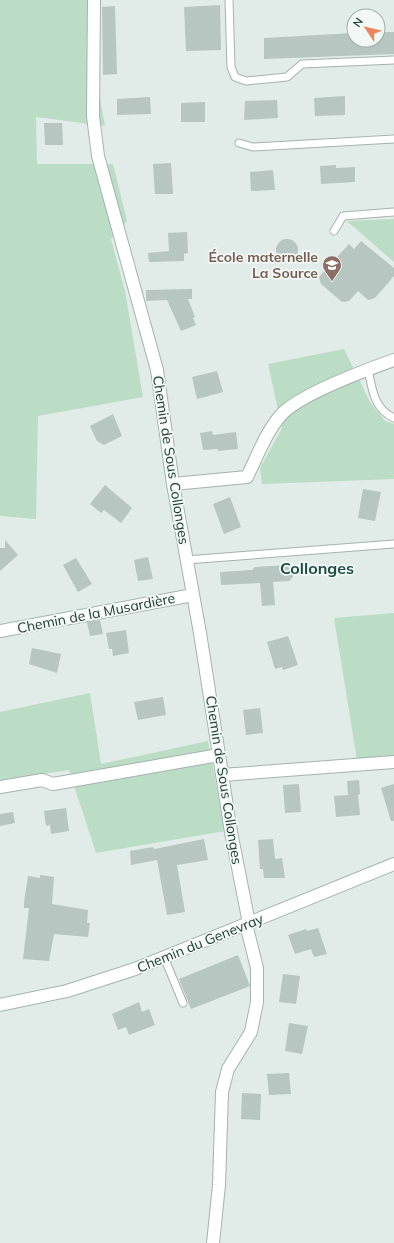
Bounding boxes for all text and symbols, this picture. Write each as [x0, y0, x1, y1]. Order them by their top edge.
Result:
north arrow [346, 8, 386, 48]
text: N [350, 15, 366, 30]
place label: École maternelle La Source [209, 248, 318, 282]
school or university icon: École maternelle La Source [321, 254, 343, 282]
street label: Chemin de Sous Collonges [149, 374, 193, 546]
district label: Collonges [280, 558, 354, 578]
street label: Chemin de la Musardière [16, 589, 176, 637]
street label: Chemin de Sous Collonges [202, 694, 246, 866]
street label: Chemin du Genevray [134, 909, 266, 977]

